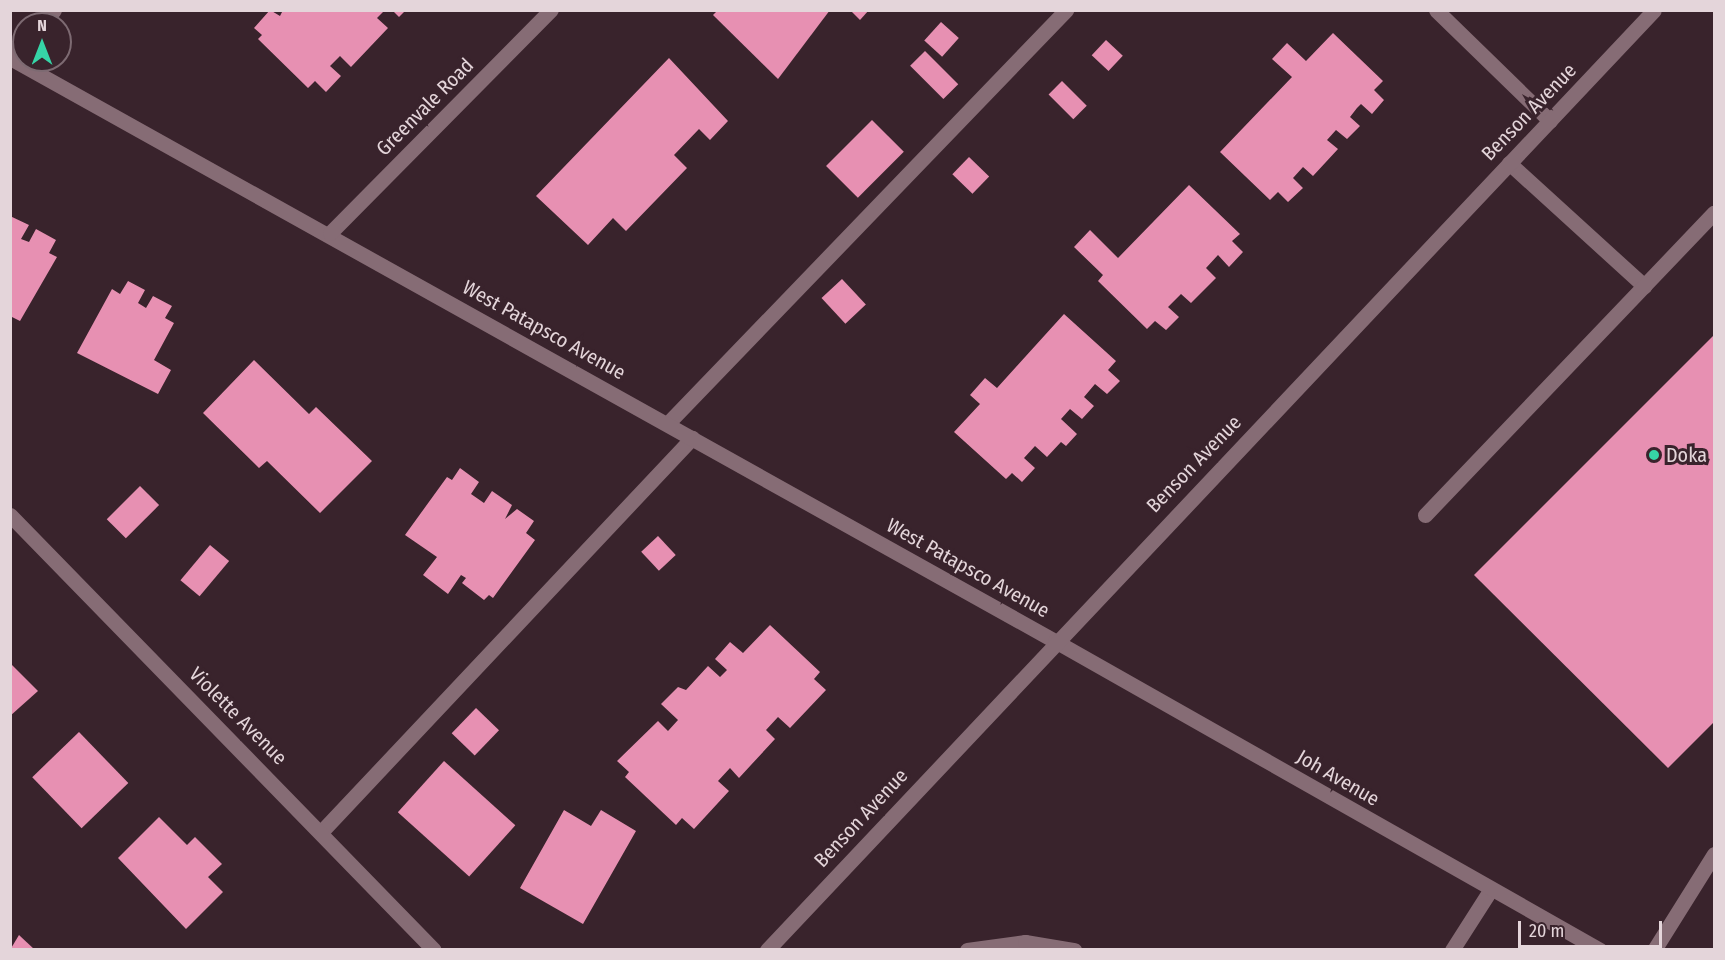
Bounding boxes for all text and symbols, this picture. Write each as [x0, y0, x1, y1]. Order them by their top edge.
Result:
north arrow [12, 12, 72, 72]
text: N [37, 16, 47, 35]
street label: Greenvale Road [371, 53, 479, 161]
street label: Benson Avenue [1477, 58, 1581, 166]
street label: West Patapsco Avenue [458, 275, 630, 385]
street label: Benson Avenue [1142, 410, 1246, 518]
place label: Doka [1666, 443, 1707, 467]
marker: Doka [1647, 448, 1661, 462]
street label: West Patapsco Avenue [882, 513, 1054, 623]
street label: Violette Avenue [184, 662, 292, 770]
street label: Joh Avenue [1292, 745, 1384, 811]
street label: Benson Avenue [809, 764, 913, 872]
scale bar [1521, 909, 1665, 947]
text: 20 m [1529, 920, 1564, 942]

